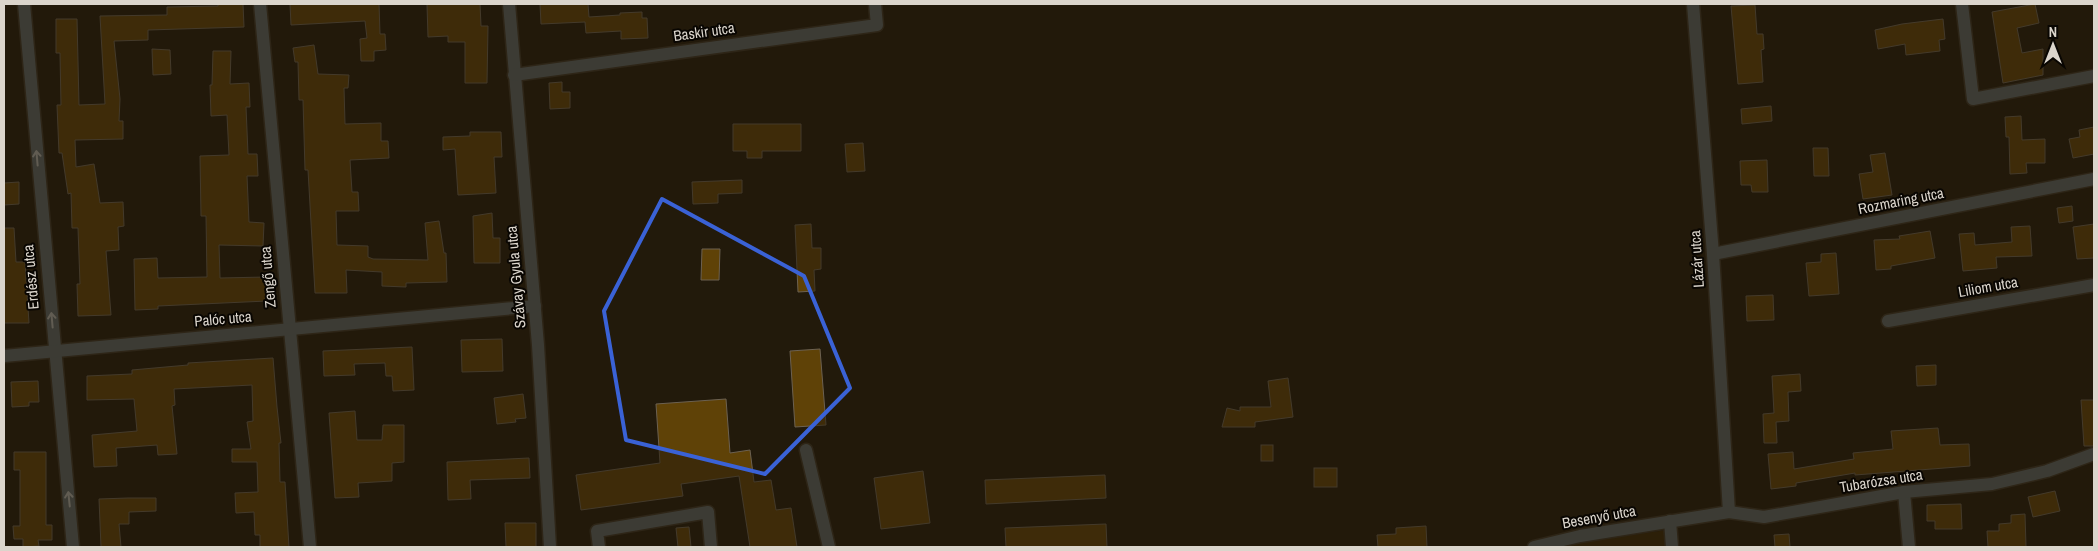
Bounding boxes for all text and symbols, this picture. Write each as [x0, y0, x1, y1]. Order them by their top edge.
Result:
street label: Baskir utca [672, 17, 736, 46]
north arrow [2028, 20, 2078, 70]
text: N [2049, 23, 2057, 41]
one-way arrow [33, 150, 42, 166]
street label: Rozmaring utca [1856, 182, 1946, 219]
street label: Szávay Gyula utca [501, 225, 530, 329]
street label: Lázár utca [1684, 229, 1709, 288]
street label: Erdész utca [17, 244, 44, 310]
street label: Zengő utca [254, 245, 281, 309]
street label: Liliom utca [1956, 271, 2020, 302]
street label: Palóc utca [193, 306, 253, 331]
one-way arrow [47, 312, 56, 328]
street label: Tubarózsa utca [1838, 464, 1924, 497]
one-way arrow [64, 491, 73, 507]
street label: Besenyő utca [1560, 500, 1638, 533]

